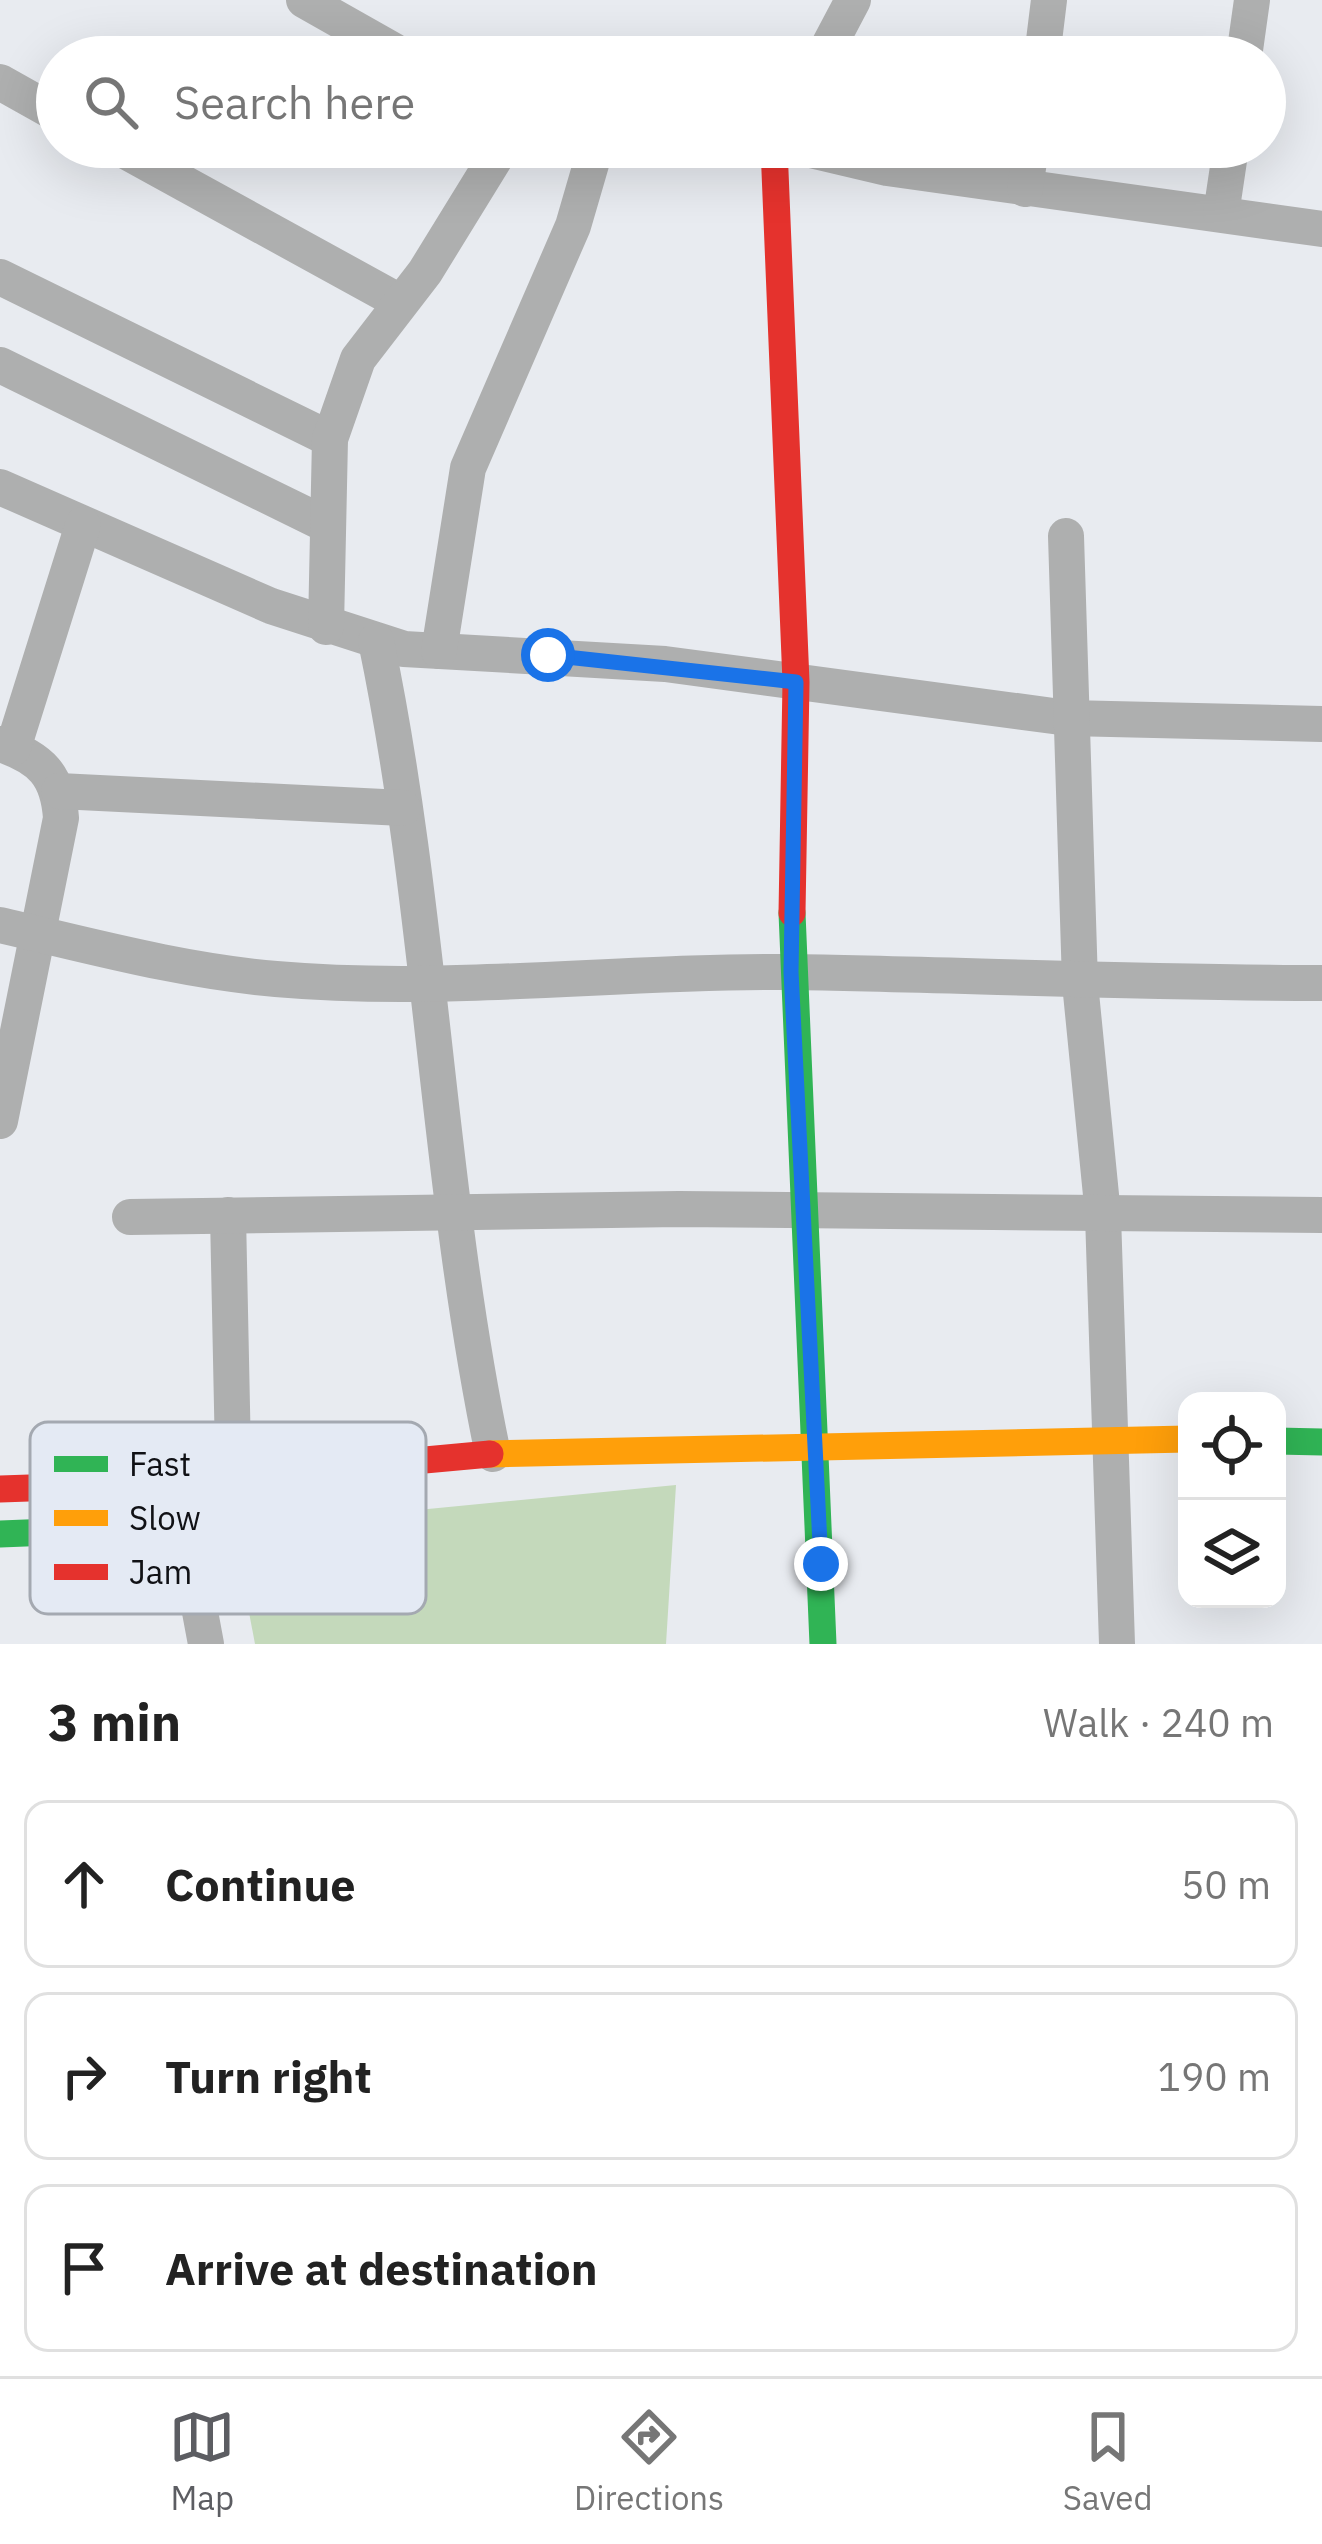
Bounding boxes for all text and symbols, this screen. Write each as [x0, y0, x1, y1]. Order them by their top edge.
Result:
search box [36, 36, 1286, 168]
icon: search [78, 69, 144, 135]
text: Search here [174, 73, 415, 131]
route start [521, 628, 575, 682]
map controls [1178, 1392, 1286, 1608]
button: locate [1178, 1392, 1286, 1500]
legend [30, 1422, 426, 1614]
text: Fast [129, 1442, 191, 1485]
text: Slow [129, 1496, 201, 1539]
button: layers [1178, 1500, 1286, 1608]
route end [794, 1537, 848, 1591]
text: Jam [129, 1550, 192, 1593]
text: 3 min [48, 1689, 181, 1755]
text: Walk · 240 m [1043, 1697, 1274, 1748]
icon: ahead [51, 1851, 117, 1917]
text: Continue [165, 1855, 356, 1913]
text: 50 m [1181, 1859, 1271, 1910]
icon: right [51, 2043, 117, 2109]
text: Turn right [165, 2047, 372, 2105]
text: 190 m [1158, 2051, 1271, 2102]
icon: arrive [51, 2235, 117, 2301]
text: Arrive at destination [165, 2239, 598, 2297]
tab: Map [169, 2404, 235, 2519]
tab: Directions [574, 2404, 724, 2519]
tab: Saved [1063, 2404, 1153, 2519]

